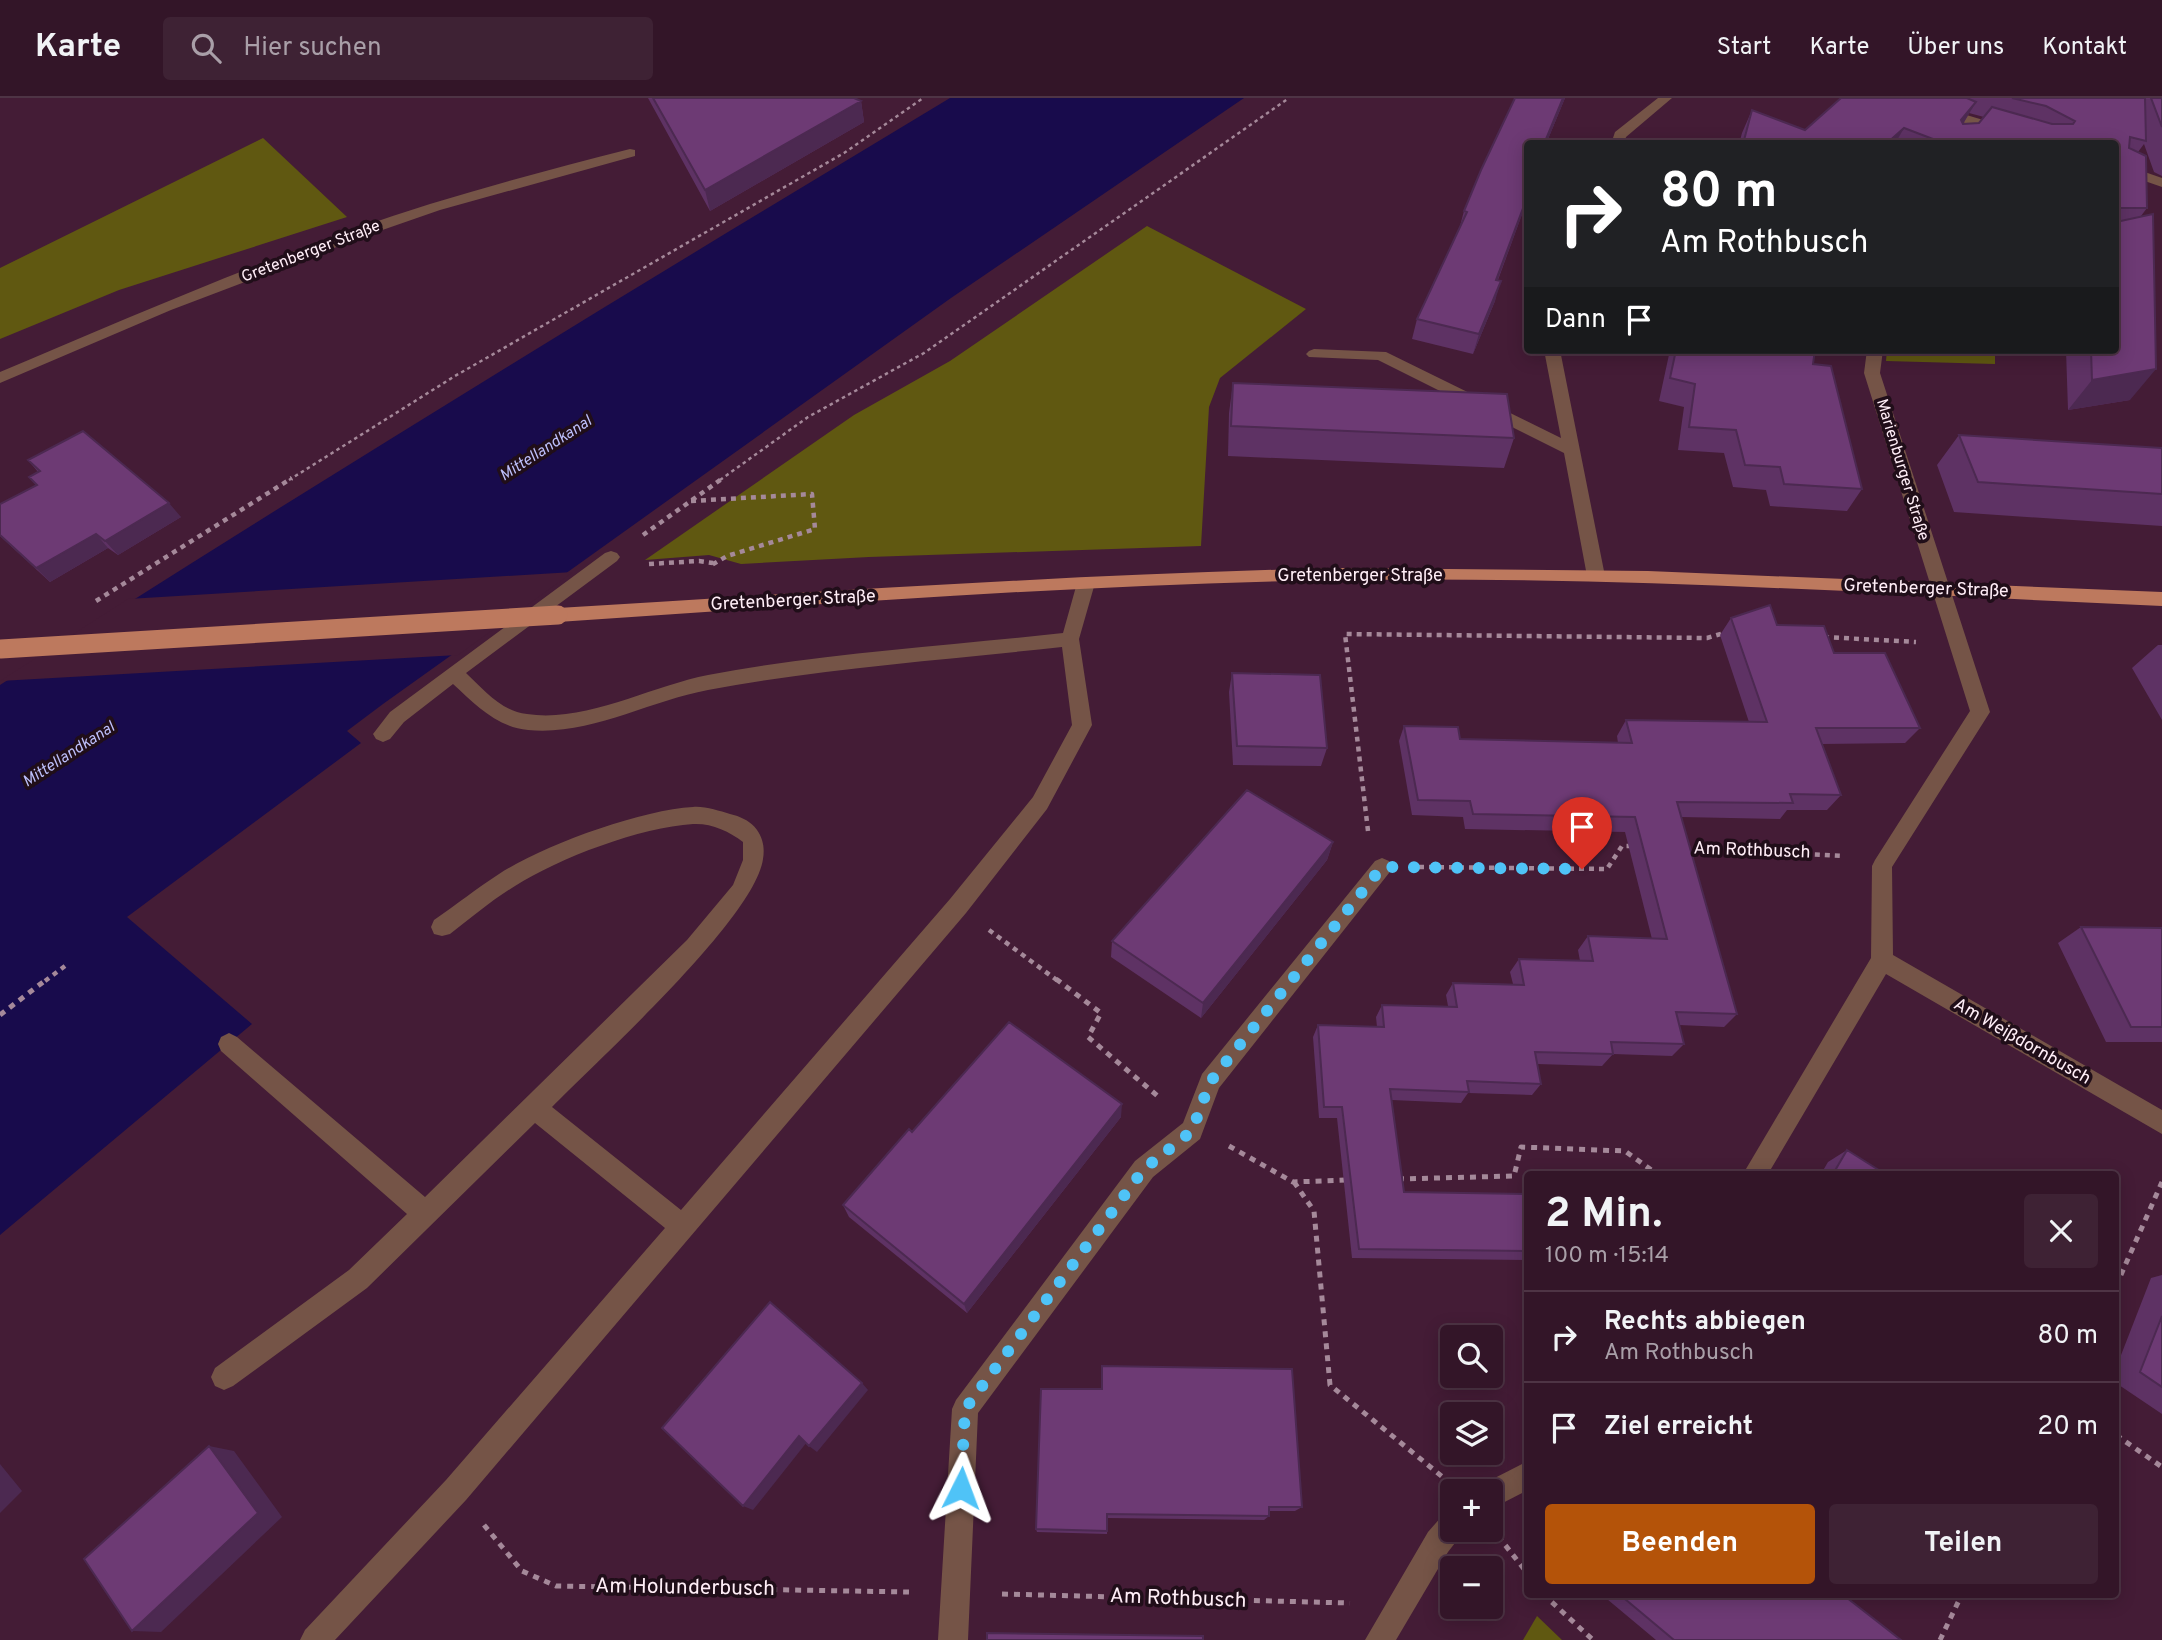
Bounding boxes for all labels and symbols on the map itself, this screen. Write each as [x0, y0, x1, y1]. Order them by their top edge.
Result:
street label: Gretenberger Straße [239, 216, 383, 288]
street label: Marienburger Straße [1871, 397, 1933, 543]
water label: Mittellandkanal [496, 411, 597, 486]
street label: Gretenberger Straße [1277, 565, 1443, 588]
street label: Gretenberger Straße [1843, 575, 2009, 603]
street label: Gretenberger Straße [710, 585, 876, 617]
water label: Mittellandkanal [19, 717, 120, 792]
pin [1552, 797, 1612, 869]
street label: Am Rothbusch [1693, 837, 1811, 865]
street label: Am Weißdornbusch [1949, 993, 2095, 1091]
position arrow [924, 1451, 998, 1525]
street label: Am Holunderbusch [595, 1573, 775, 1603]
street label: Am Rothbusch [1109, 1583, 1247, 1615]

